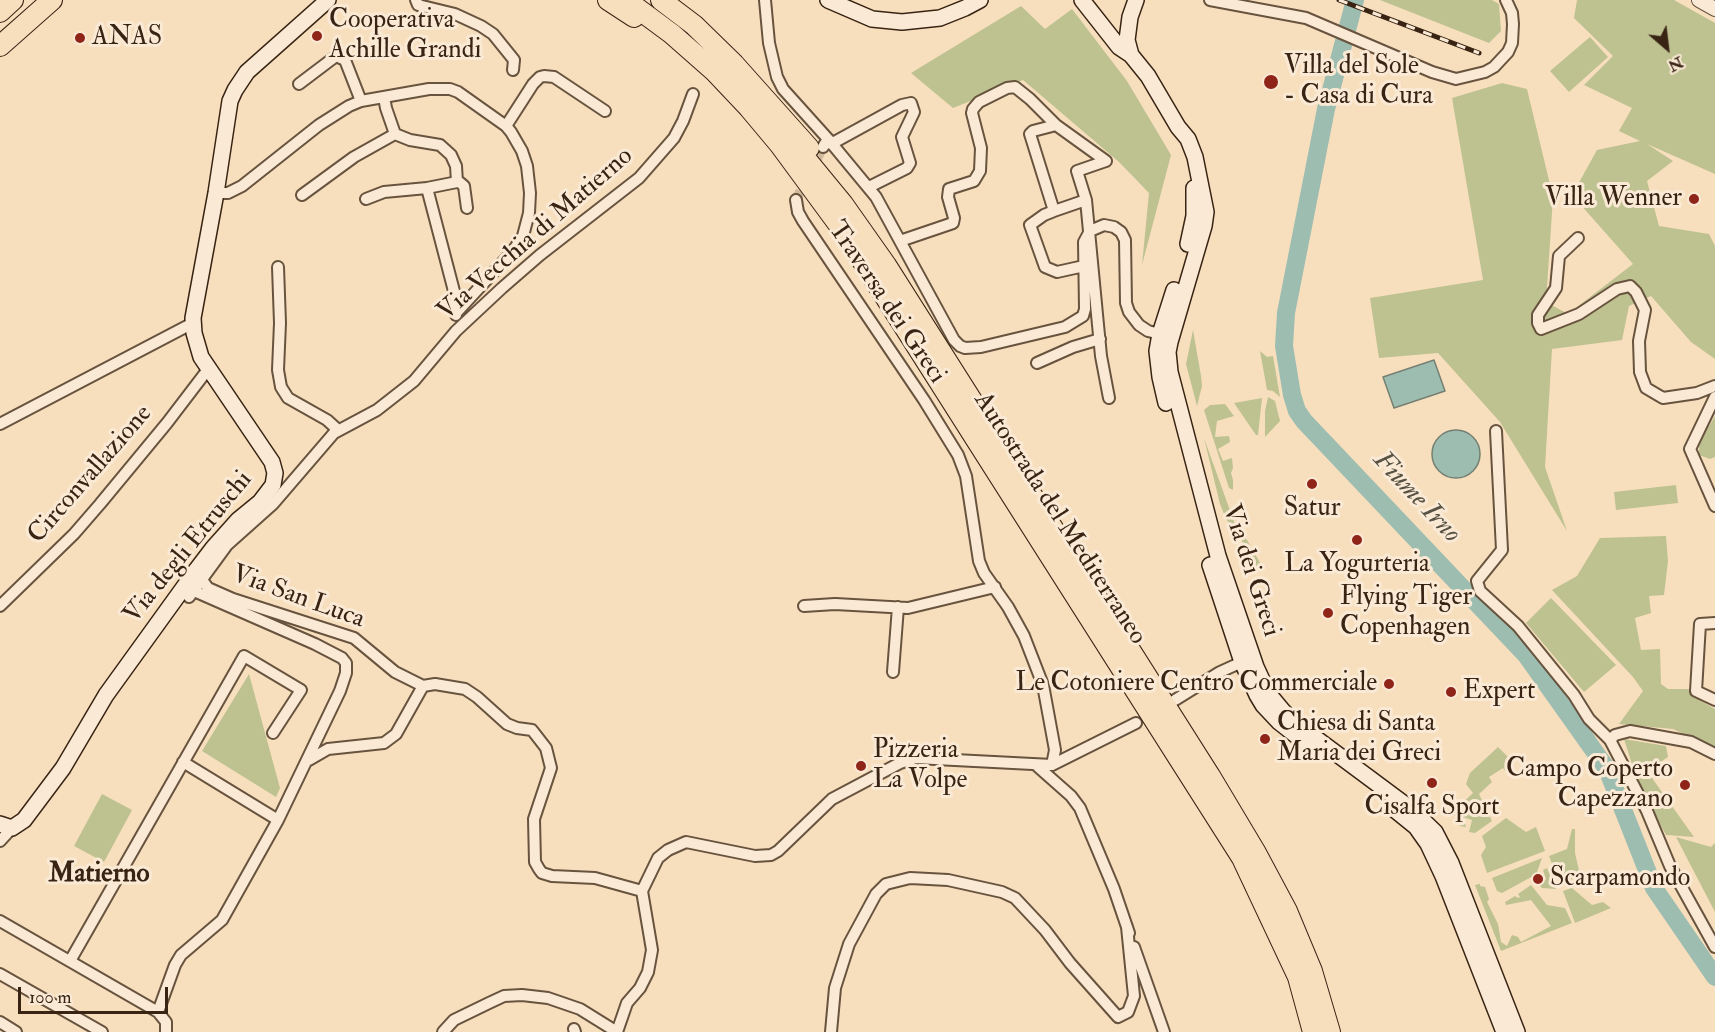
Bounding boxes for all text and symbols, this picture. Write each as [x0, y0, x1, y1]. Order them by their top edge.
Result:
place label: Cooperativa Achille Grandi [329, 5, 481, 66]
north arrow [1637, 18, 1697, 78]
place label: ANAS [92, 22, 162, 54]
marker: Cooperativa Achille Grandi [310, 29, 324, 43]
marker: ANAS [73, 31, 87, 45]
place label: Villa del Sole - Casa di Cura [1284, 51, 1433, 112]
text: N [1664, 52, 1686, 76]
marker: Villa del Sole - Casa di Cura [1262, 73, 1280, 91]
street label: Via Vecchia di Matierno [432, 142, 640, 328]
place label: Villa Wenner [1545, 183, 1682, 215]
marker: Villa Wenner [1687, 192, 1701, 206]
street label: Traversa dei Greci [820, 216, 952, 390]
street label: Autostrada del Mediterraneo [966, 387, 1152, 651]
street label: Circonvallazione [22, 399, 160, 551]
water label: Fiume Irno [1365, 445, 1467, 551]
street label: Via degli Etruschi [118, 465, 260, 631]
marker: Satur [1305, 477, 1319, 491]
place label: Satur [1284, 493, 1340, 525]
street label: Via dei Greci [1214, 501, 1286, 641]
marker: La Yogurteria [1350, 533, 1364, 547]
place label: La Yogurteria [1284, 549, 1430, 581]
street label: Via San Luca [227, 560, 369, 636]
place label: Flying Tiger Copenhagen [1340, 582, 1472, 644]
marker: Flying Tiger Copenhagen [1321, 606, 1335, 620]
place label: Le Cotoniere Centro Commerciale [1015, 668, 1377, 700]
place label: Expert [1463, 676, 1535, 708]
marker: Le Cotoniere Centro Commerciale [1382, 677, 1396, 691]
marker: Expert [1444, 685, 1458, 699]
place label: Chiesa di Santa Maria dei Greci [1277, 708, 1441, 770]
marker: Chiesa di Santa Maria dei Greci [1258, 732, 1272, 746]
place label: Pizzeria La Volpe [873, 735, 967, 796]
place label: Campo Coperto Capezzano [1506, 754, 1673, 816]
marker: Pizzeria La Volpe [854, 759, 868, 773]
marker: Cisalfa Sport [1425, 776, 1439, 790]
marker: Campo Coperto Capezzano [1678, 778, 1692, 792]
place label: Cisalfa Sport [1365, 792, 1499, 824]
district label: Matierno [48, 859, 150, 891]
place label: Scarpamondo [1550, 863, 1690, 895]
marker: Scarpamondo [1531, 872, 1545, 886]
scale bar [21, 975, 171, 1013]
text: 100 m [29, 986, 72, 1009]

